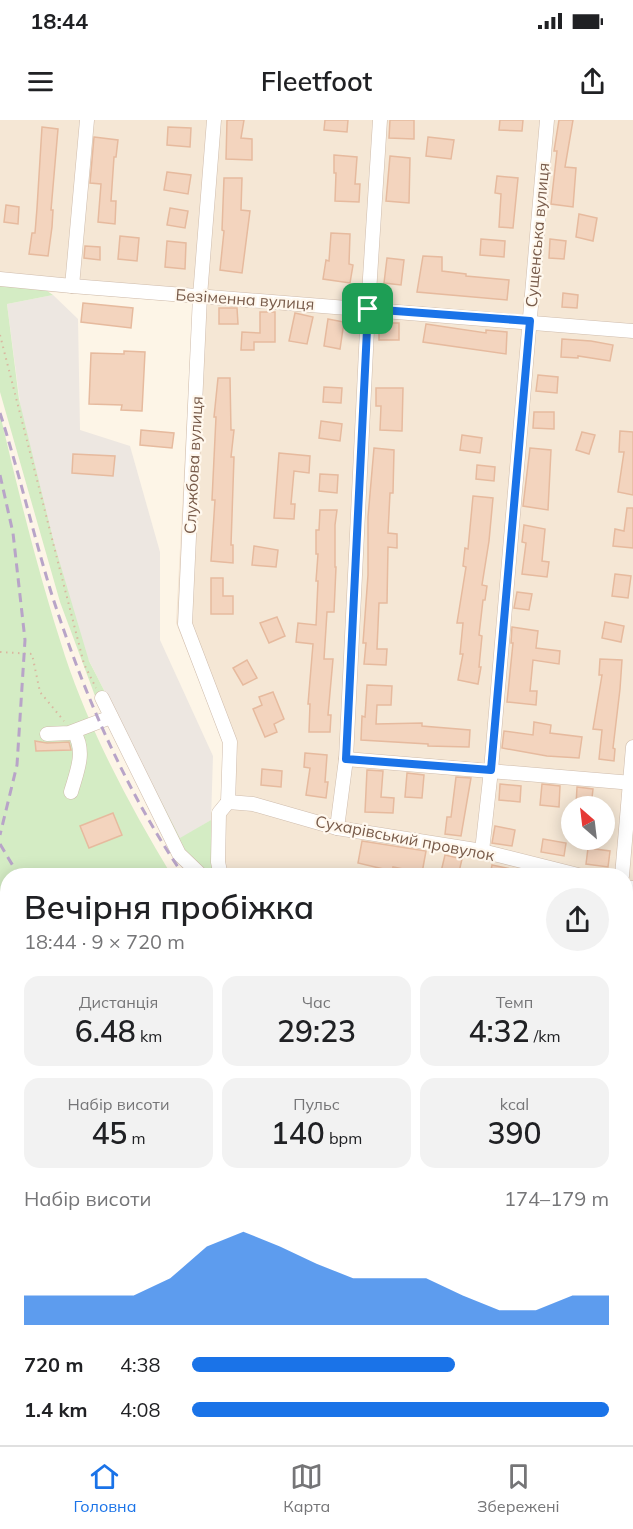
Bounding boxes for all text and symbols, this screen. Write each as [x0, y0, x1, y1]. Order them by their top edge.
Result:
text: 18:44 [30, 7, 88, 35]
text: Fleetfoot [261, 64, 372, 98]
icon: menu [24, 65, 57, 98]
icon: share [576, 65, 609, 98]
street label: Сущенська вулиця [521, 162, 553, 308]
pin [342, 283, 393, 334]
street label: Безіменна вулиця [175, 284, 315, 314]
icon: arrive [351, 292, 384, 325]
street label: Службова вулиця [179, 396, 207, 534]
north arrow [561, 796, 615, 850]
map controls [561, 796, 615, 850]
street label: Сухарівський провулок [314, 811, 497, 865]
text: Вечірня пробіжка [24, 886, 314, 927]
button: share [546, 888, 609, 951]
text: 18:44 · 9 × 720 m [24, 929, 185, 954]
text: Дистанція [79, 992, 158, 1012]
text: Час [302, 992, 331, 1012]
text: Темп [496, 992, 533, 1012]
text: 6.48 [75, 1012, 136, 1050]
text: 29:23 [277, 1012, 356, 1050]
text: 4:32 [468, 1012, 530, 1050]
text: km [136, 1026, 162, 1046]
text: /km [530, 1026, 561, 1046]
text: Набір висоти [68, 1094, 169, 1114]
text: Пульс [293, 1094, 340, 1114]
text: kcal [500, 1094, 529, 1114]
text: 45 [91, 1114, 127, 1152]
text: 140 [271, 1114, 325, 1152]
text: 390 [488, 1114, 542, 1152]
text: m [127, 1128, 146, 1148]
text: bpm [325, 1128, 362, 1148]
text: Набір висоти [24, 1186, 151, 1211]
text: 174–179 m [504, 1186, 609, 1211]
text: 720 m [24, 1352, 83, 1377]
text: 4:38 [120, 1352, 161, 1377]
text: 1.4 km [24, 1397, 87, 1422]
text: 4:08 [120, 1397, 161, 1422]
tab: Головна [73, 1460, 136, 1516]
tab: Карта [283, 1460, 330, 1516]
tab: Збережені [477, 1460, 560, 1516]

